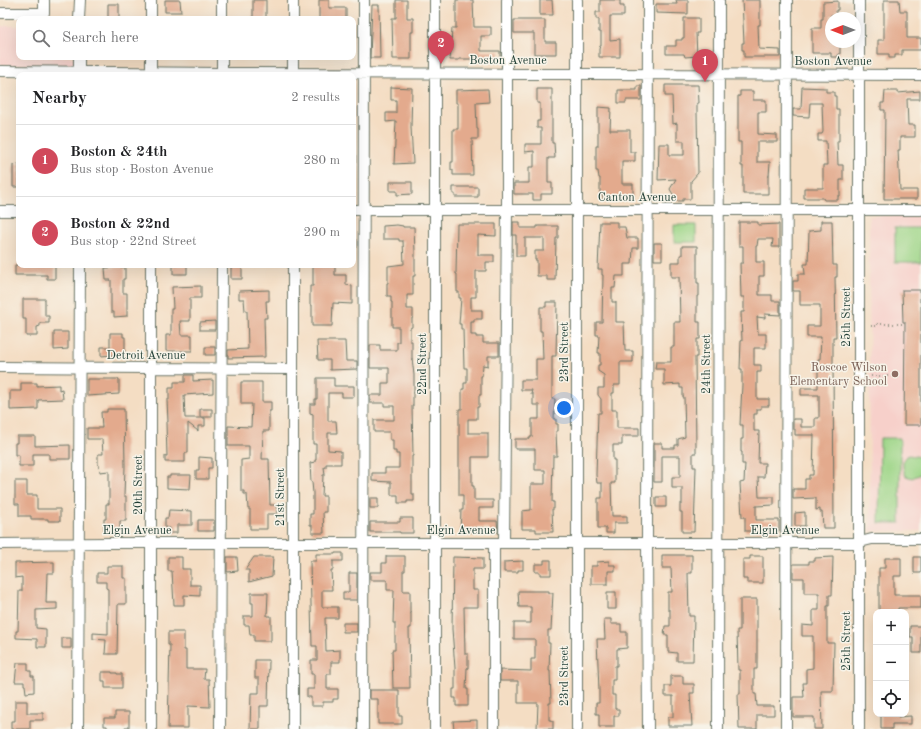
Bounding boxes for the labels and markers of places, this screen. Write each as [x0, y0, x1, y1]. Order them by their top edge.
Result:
pin: 2 [428, 31, 454, 64]
pin: 1 [692, 49, 718, 82]
place label: Roscoe Wilson Elementary School [789, 362, 888, 388]
marker: Roscoe Wilson Elementary School [890, 369, 900, 379]

